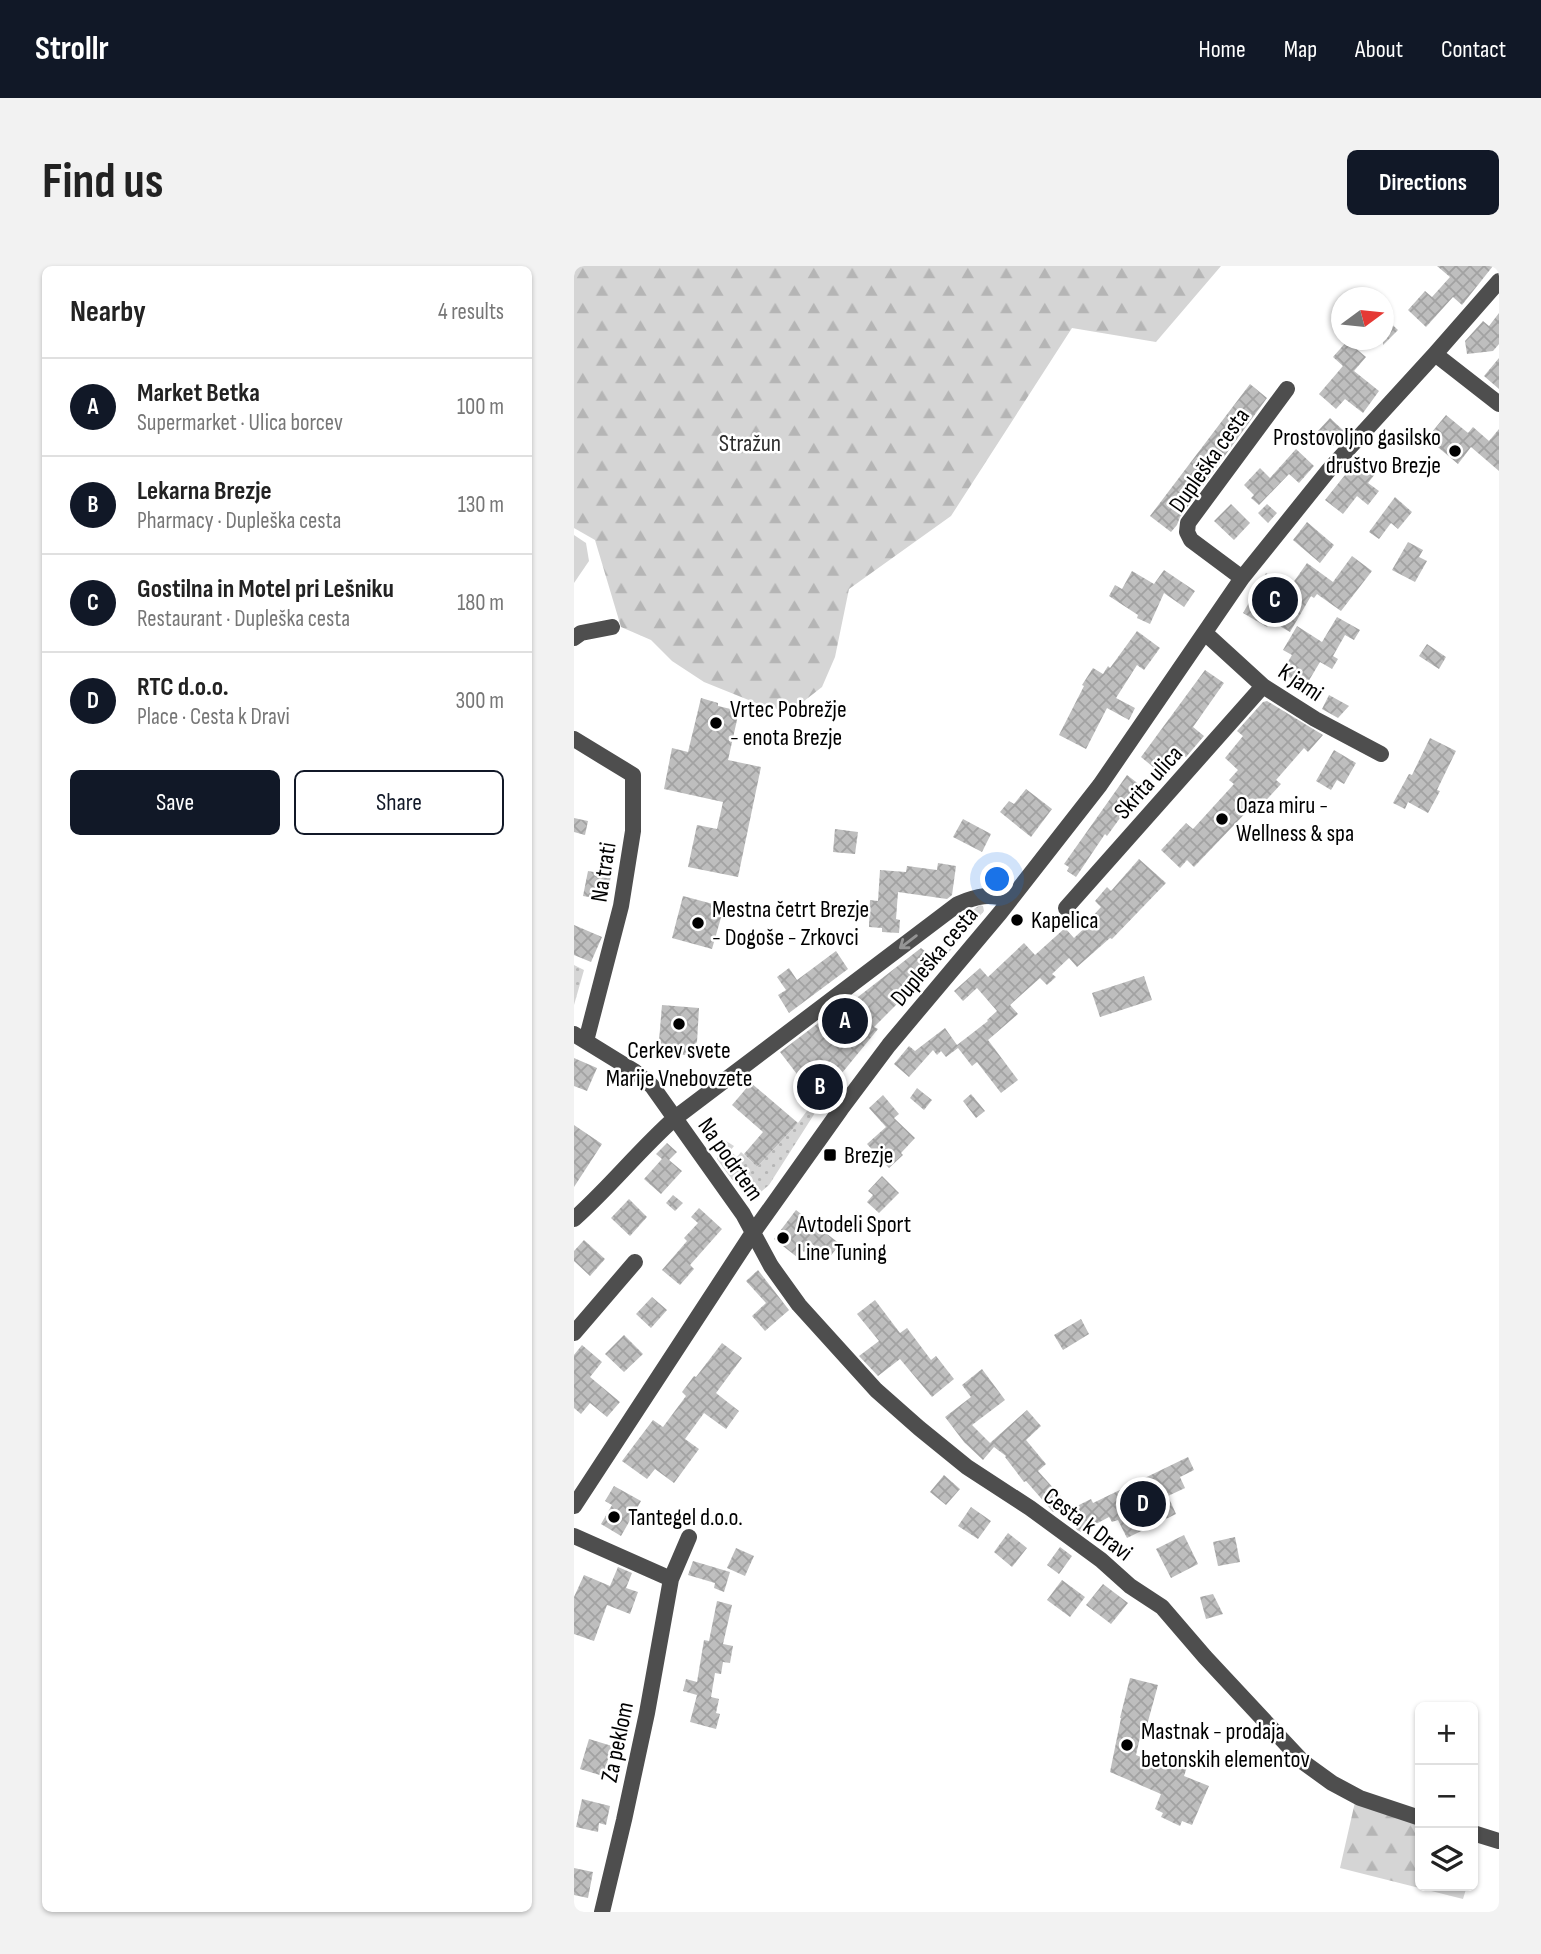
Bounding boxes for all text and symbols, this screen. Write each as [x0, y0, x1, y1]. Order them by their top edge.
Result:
text: Strollr [35, 29, 109, 69]
text: Home [1198, 35, 1246, 64]
text: Map [1284, 35, 1317, 64]
text: About [1355, 35, 1403, 64]
text: Contact [1441, 35, 1506, 64]
button: Directions [1347, 150, 1499, 215]
text: Find us [42, 153, 164, 212]
north arrow [1331, 287, 1394, 350]
text: Nearby [70, 294, 146, 330]
text: 4 results [438, 298, 504, 326]
text: Market Betka [137, 378, 260, 409]
text: A [88, 393, 98, 421]
text: 100 m [457, 393, 504, 421]
street label: Dupleška cesta [1163, 402, 1256, 518]
text: Supermarket · Ulica borcev [137, 409, 343, 437]
place label: Prostovoljno gasilsko društvo Brezje [1273, 423, 1441, 480]
park label: Stražun [719, 429, 781, 458]
marker: Prostovoljno gasilsko društvo Brezje [1447, 443, 1463, 459]
text: Lekarna Brezje [137, 476, 272, 507]
text: B [88, 491, 98, 519]
text: 130 m [458, 491, 504, 519]
text: Pharmacy · Dupleška cesta [137, 507, 341, 535]
text: Gostilna in Motel pri Lešniku [137, 574, 394, 605]
pin: C [1252, 574, 1298, 626]
text: C [87, 589, 99, 617]
text: 180 m [457, 589, 504, 617]
text: Restaurant · Dupleška cesta [137, 605, 350, 633]
street label: K jami [1273, 657, 1329, 708]
text: RTC d.o.o. [137, 672, 229, 703]
text: D [87, 687, 99, 715]
text: 300 m [455, 687, 504, 715]
place label: Vrtec Pobrežje - enota Brezje [730, 695, 847, 752]
text: Place · Cesta k Dravi [137, 703, 290, 731]
marker: Vrtec Pobrežje - enota Brezje [708, 715, 724, 731]
street label: Skrita ulica [1108, 740, 1189, 825]
button: Save [70, 770, 280, 835]
button: Share [294, 770, 504, 835]
place label: Oaza miru - Wellness & spa [1236, 791, 1354, 848]
marker: Oaza miru - Wellness & spa [1214, 811, 1230, 827]
street label: Na trati [584, 840, 623, 904]
your location [980, 862, 1014, 896]
place label: Mestna četrt Brezje - Dogoše - Zrkovci [712, 895, 869, 952]
street label: Dupleška cesta [884, 901, 984, 1012]
place label: Kapelica [1031, 906, 1099, 935]
marker: Kapelica [1009, 912, 1025, 928]
marker: Mestna četrt Brezje - Dogoše - Zrkovci [690, 915, 706, 931]
one-way arrow [899, 935, 918, 950]
pin: A [822, 995, 868, 1047]
marker: Cerkev svete Marije Vnebovzete [671, 1016, 687, 1032]
place label: Cerkev svete Marije Vnebovzete [606, 1036, 752, 1093]
pin: B [797, 1061, 843, 1113]
street label: Na podrtem [692, 1112, 770, 1206]
place label: Brezje [844, 1141, 893, 1170]
marker: Brezje [822, 1147, 838, 1163]
place label: Avtodeli Sport Line Tuning [796, 1210, 911, 1267]
marker: Avtodeli Sport Line Tuning [775, 1230, 791, 1246]
pin: D [1120, 1478, 1166, 1530]
street label: Cesta k Dravi [1037, 1482, 1138, 1567]
place label: Tantegel d.o.o. [628, 1503, 743, 1532]
marker: Tantegel d.o.o. [606, 1509, 622, 1525]
street label: Za peklom [595, 1699, 640, 1785]
map controls [1415, 1702, 1478, 1891]
button: + [1415, 1702, 1478, 1765]
place label: Mastnak - prodaja betonskih elementov [1141, 1717, 1310, 1774]
marker: Mastnak - prodaja betonskih elementov [1119, 1737, 1135, 1753]
button: − [1415, 1765, 1478, 1828]
button: layers [1415, 1828, 1478, 1891]

